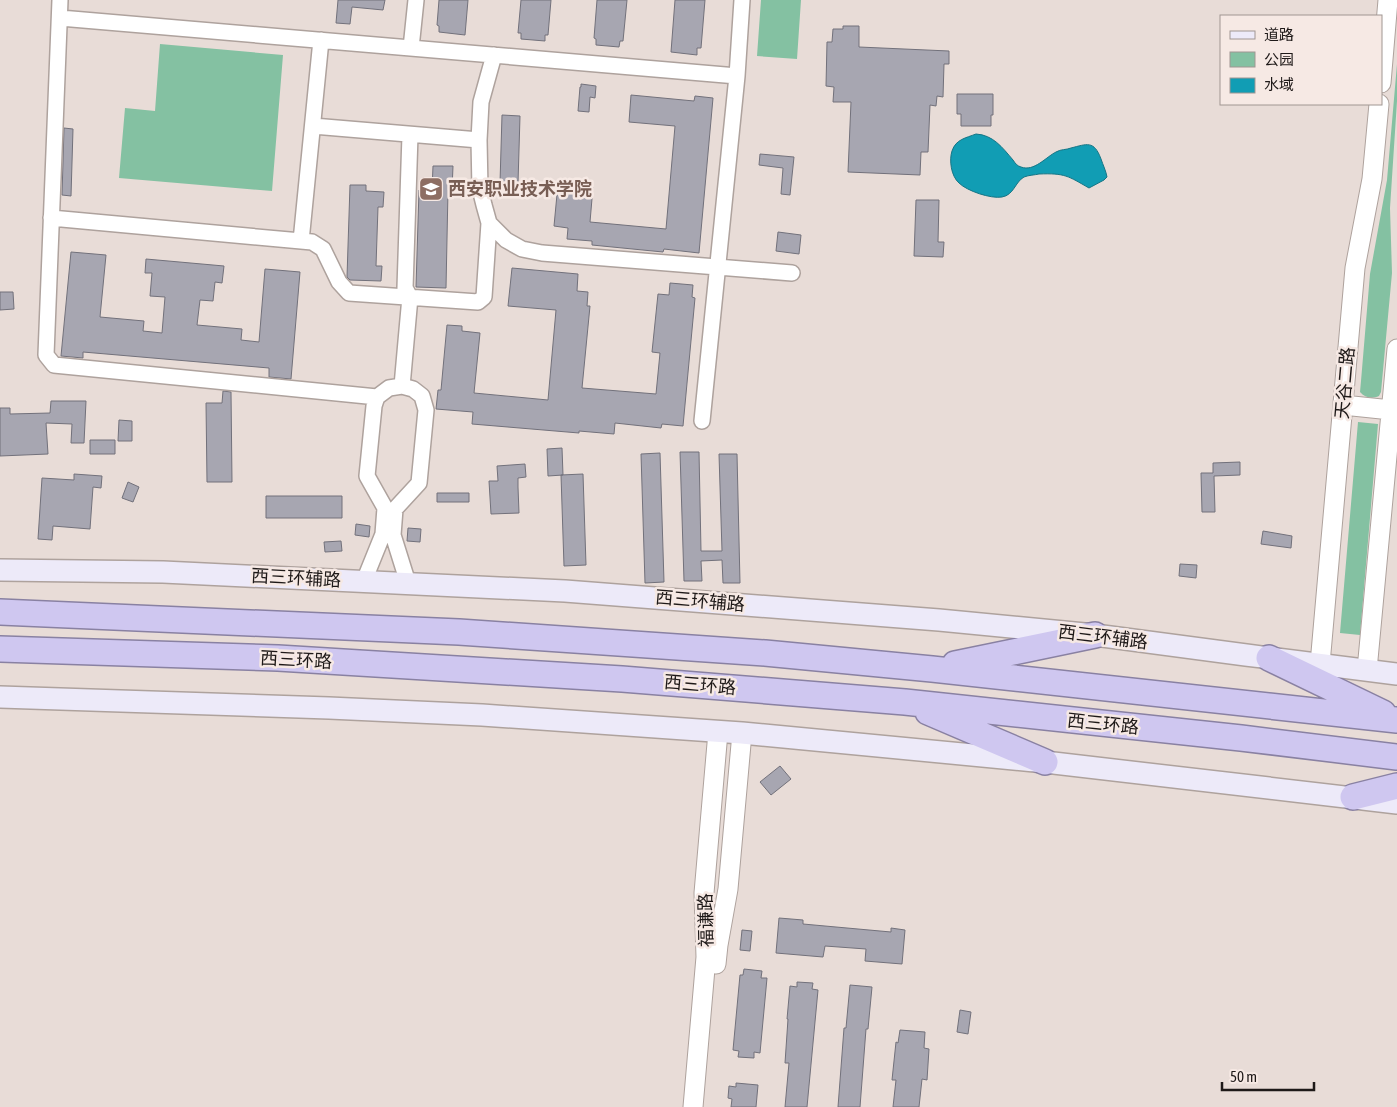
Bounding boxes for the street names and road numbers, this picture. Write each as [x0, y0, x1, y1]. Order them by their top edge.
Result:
street label: 天谷二路 [1331, 346, 1358, 420]
street label: 西三环辅路 [251, 565, 342, 590]
street label: 西三环辅路 [654, 586, 746, 615]
street label: 西三环辅路 [1057, 621, 1149, 652]
street label: 西三环路 [260, 647, 333, 672]
street label: 西三环路 [663, 671, 737, 698]
street label: 西三环路 [1066, 709, 1140, 738]
street label: 福谦路 [695, 893, 716, 947]

